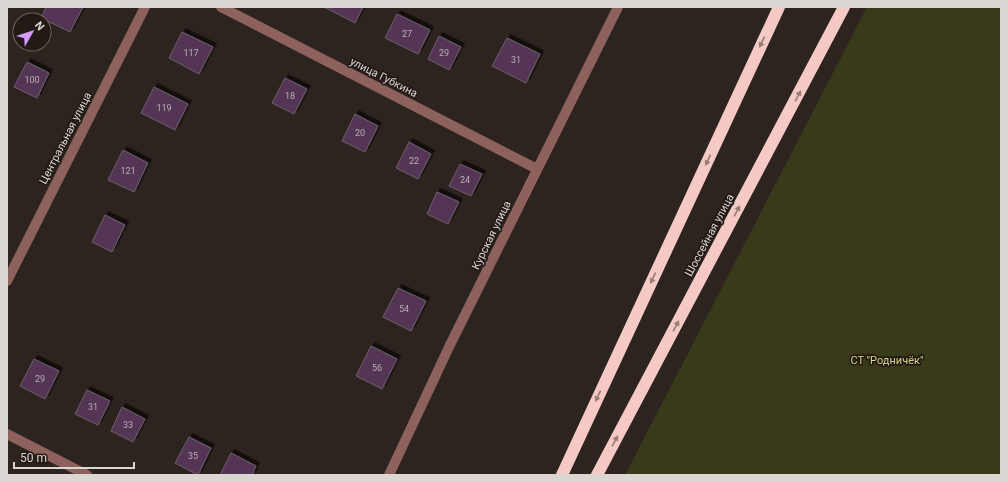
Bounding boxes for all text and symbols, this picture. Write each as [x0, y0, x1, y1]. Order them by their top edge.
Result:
north arrow [12, 12, 52, 52]
text: N [32, 19, 47, 33]
house number: 27 [402, 29, 412, 39]
one-way arrow [759, 37, 765, 48]
house number: 117 [183, 48, 199, 58]
house number: 29 [439, 48, 449, 58]
street label: улица Губкина [348, 55, 420, 100]
house number: 31 [511, 55, 521, 65]
house number: 100 [24, 75, 40, 85]
street label: Центральная улица [37, 90, 94, 186]
one-way arrow [794, 90, 801, 101]
house number: 18 [285, 91, 295, 101]
house number: 119 [156, 103, 172, 113]
house number: 20 [355, 128, 365, 138]
one-way arrow [704, 155, 710, 167]
house number: 22 [409, 156, 419, 166]
house number: 121 [120, 166, 136, 176]
house number: 24 [460, 175, 470, 185]
street label: Шоссейная улица [682, 192, 737, 279]
street label: Курская улица [469, 199, 514, 272]
one-way arrow [734, 205, 740, 216]
one-way arrow [650, 273, 656, 284]
house number: 54 [399, 304, 409, 314]
one-way arrow [673, 320, 679, 331]
park label: СТ "Родничёк" [851, 354, 923, 367]
house number: 56 [372, 363, 382, 373]
house number: 29 [35, 374, 45, 384]
one-way arrow [595, 391, 601, 402]
house number: 31 [88, 402, 98, 412]
house number: 33 [123, 420, 133, 430]
one-way arrow [612, 435, 619, 446]
scale bar [14, 444, 134, 470]
text: 50 m [20, 451, 47, 465]
house number: 35 [188, 451, 198, 461]

